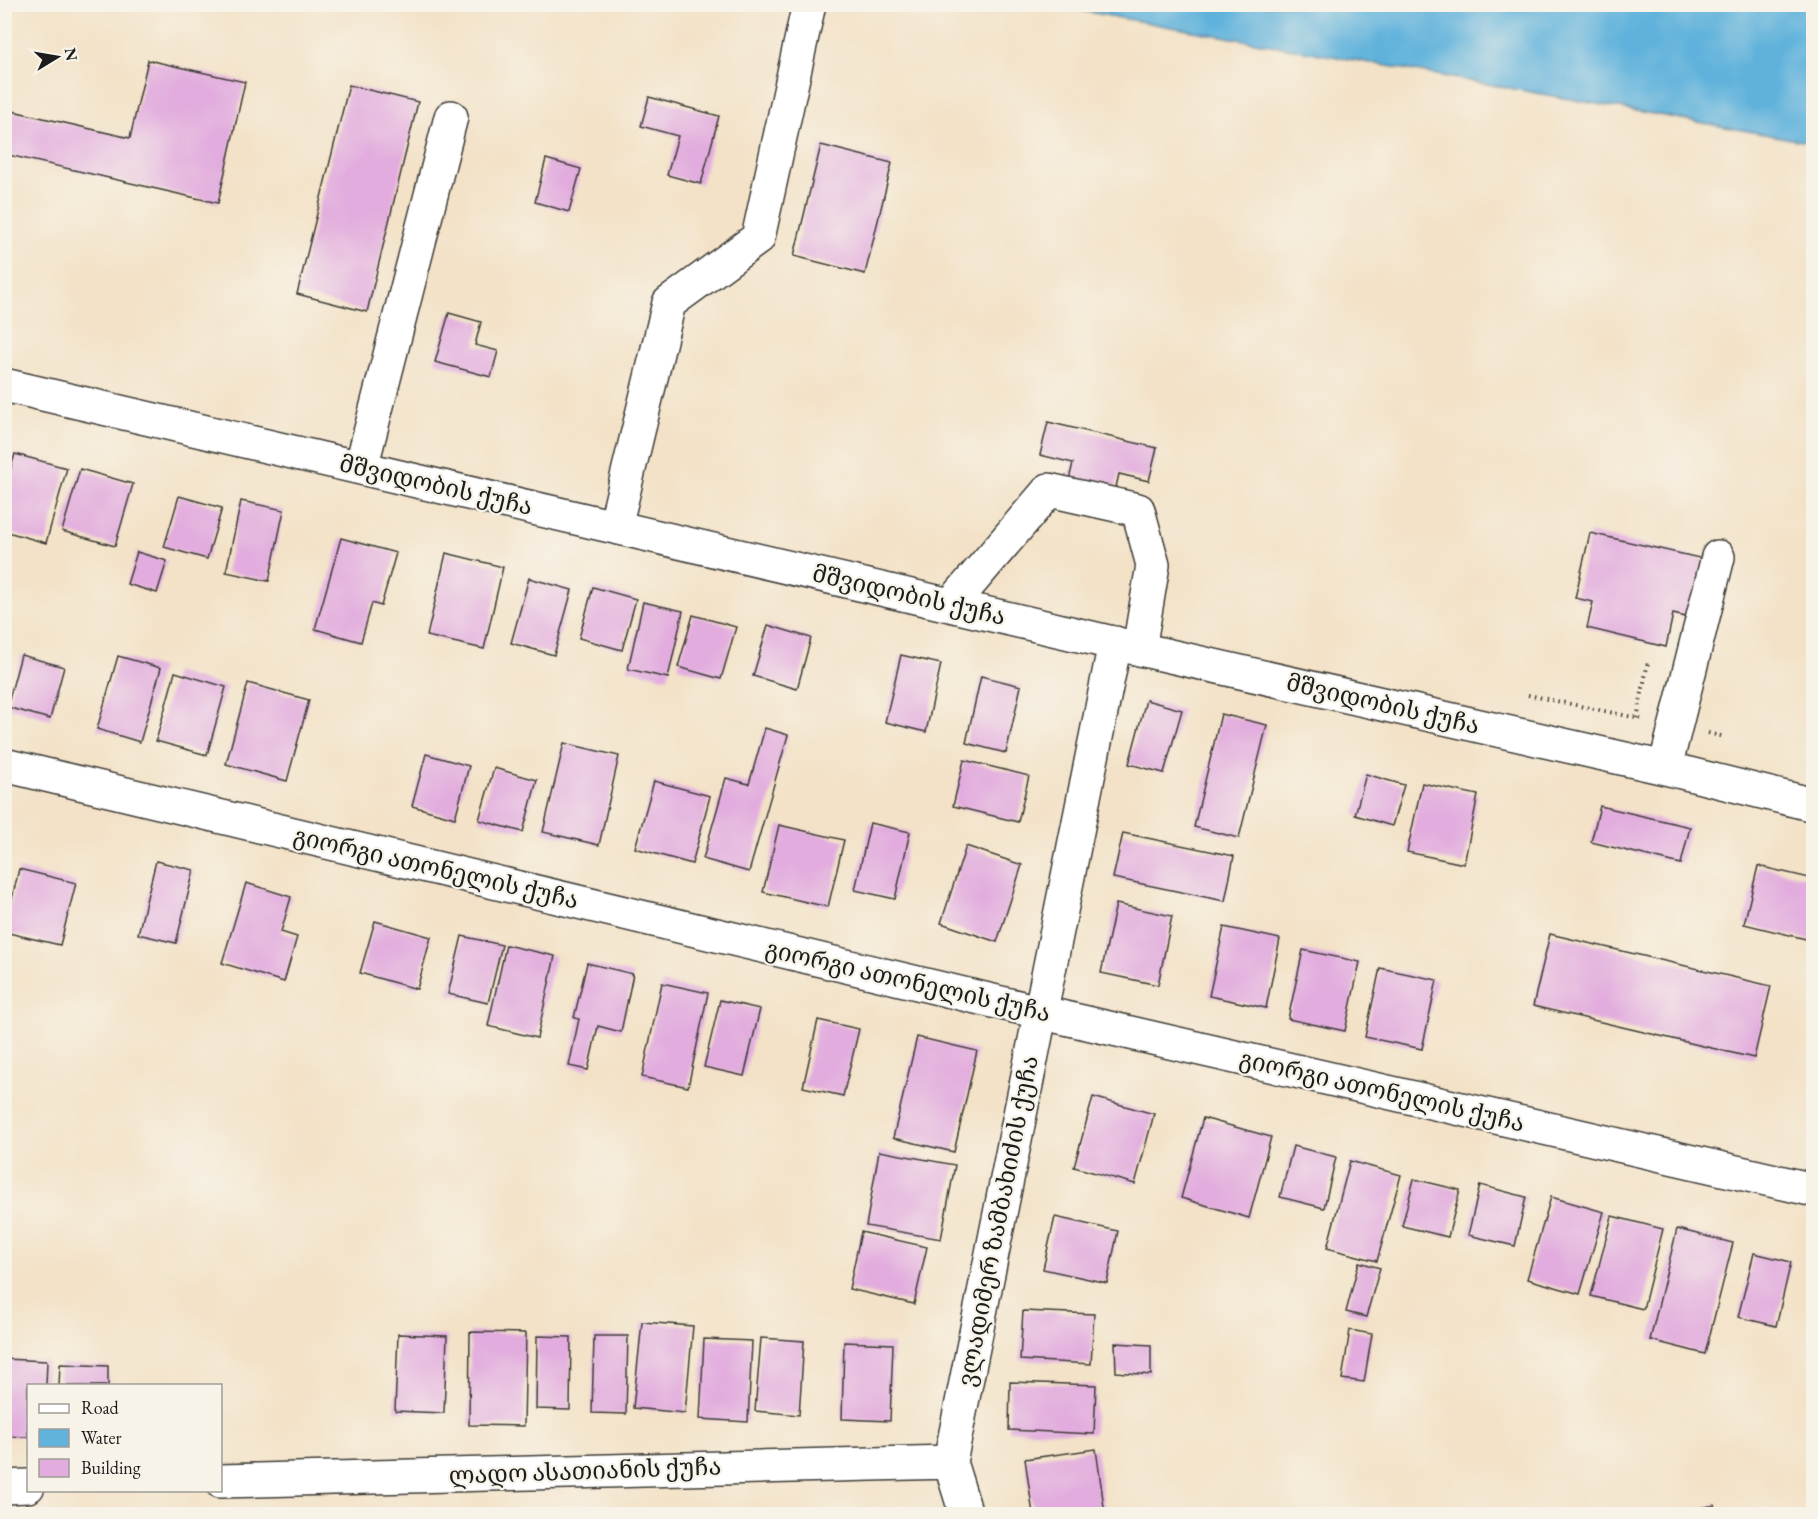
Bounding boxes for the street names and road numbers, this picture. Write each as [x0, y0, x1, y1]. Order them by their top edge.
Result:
street label: მშვიდობის ქუჩა [337, 447, 536, 522]
street label: მშვიდობის ქუჩა [810, 557, 1009, 632]
street label: მშვიდობის ქუჩა [1284, 666, 1483, 741]
street label: გიორგი ათონელის ქუჩა [290, 820, 582, 915]
street label: გიორგი ათონელის ქუჩა [762, 933, 1054, 1028]
street label: გიორგი ათონელის ქუჩა [1236, 1043, 1528, 1138]
street label: ვლადიმერ ზამბახიძის ქუჩა [950, 1053, 1045, 1389]
street label: ლადო ასათიანის ქუჩა [448, 1450, 722, 1491]

